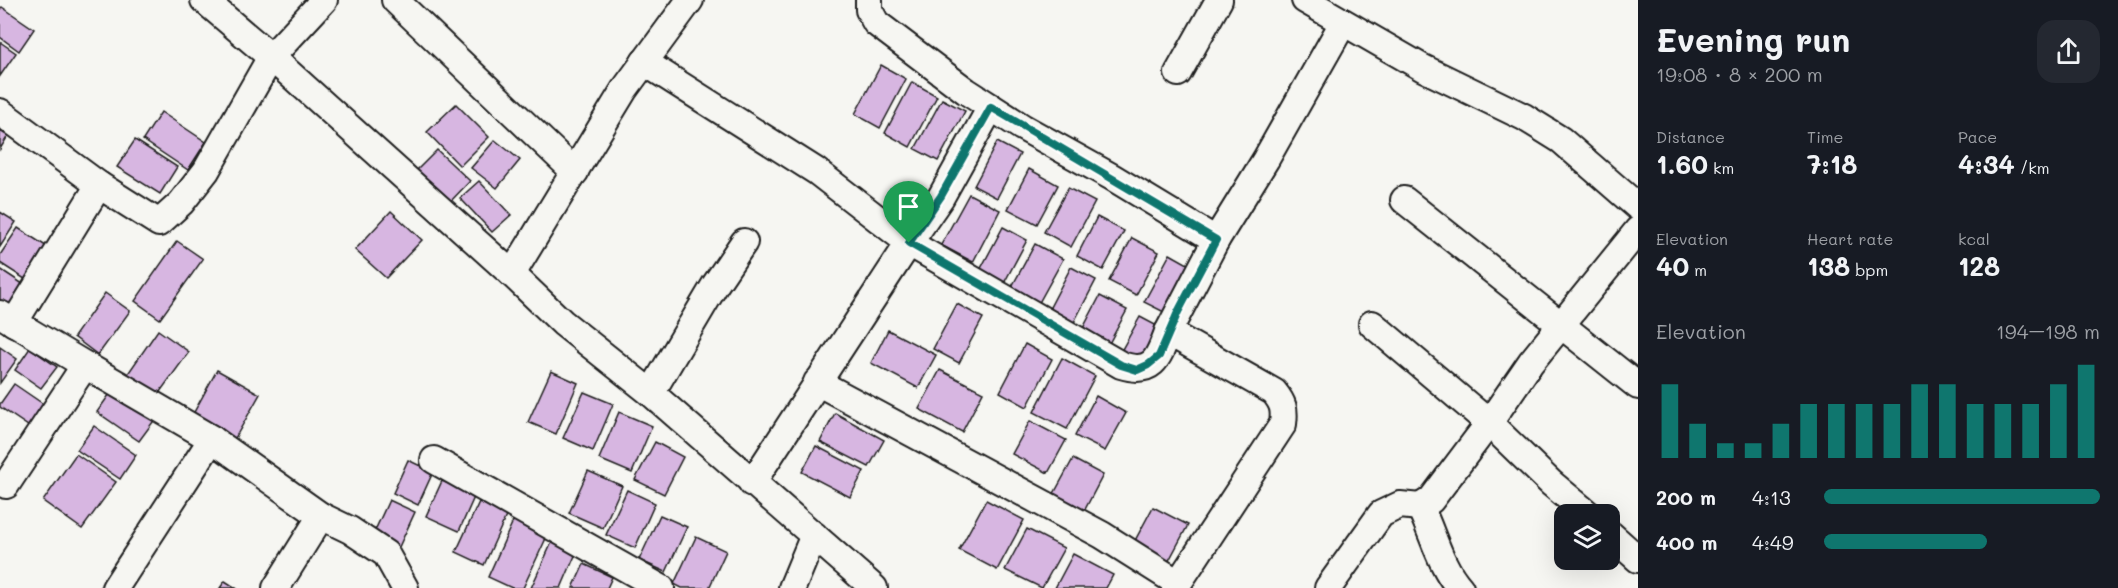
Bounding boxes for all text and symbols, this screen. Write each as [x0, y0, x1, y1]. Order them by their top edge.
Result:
text: Evening run [1656, 17, 1850, 60]
button: share [2037, 20, 2100, 83]
text: 19:08 · 8 × 200 m [1656, 61, 1823, 87]
text: Distance [1656, 126, 1725, 147]
text: Time [1807, 126, 1843, 147]
text: Pace [1958, 126, 1997, 147]
text: 1.60 [1656, 147, 1708, 181]
text: 7:18 [1807, 147, 1857, 181]
text: 4:34 [1958, 147, 2015, 181]
text: km [1708, 157, 1734, 178]
text: /km [2015, 157, 2050, 178]
pin [883, 181, 934, 243]
icon: arrive [892, 190, 925, 223]
text: Elevation [1656, 228, 1728, 249]
text: Heart rate [1807, 228, 1893, 249]
text: kcal [1958, 228, 1990, 249]
text: 40 [1656, 249, 1689, 283]
text: 138 [1807, 249, 1850, 283]
text: 128 [1958, 249, 2000, 283]
text: m [1689, 259, 1707, 280]
text: bpm [1850, 259, 1888, 280]
text: Elevation [1656, 318, 1746, 344]
text: 194–198 m [1996, 318, 2100, 344]
text: 200 m [1656, 484, 1716, 510]
text: 4:13 [1752, 484, 1791, 510]
map controls [1554, 504, 1620, 570]
button: layers [1554, 504, 1620, 570]
text: 400 m [1656, 529, 1717, 555]
text: 4:49 [1752, 529, 1794, 555]

